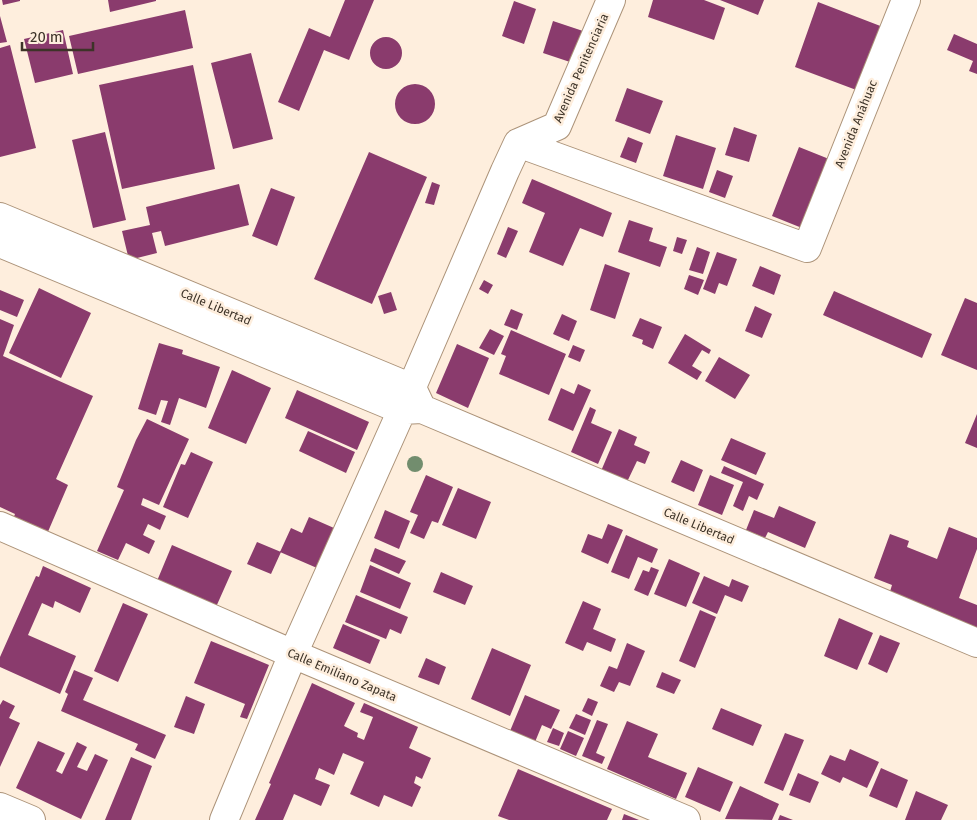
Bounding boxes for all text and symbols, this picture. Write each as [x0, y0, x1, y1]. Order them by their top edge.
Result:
street label: Avenida Penitenciaria [551, 11, 611, 125]
scale bar [22, 20, 94, 52]
text: 20 m [30, 28, 63, 46]
street label: Avenida Anáhuac [832, 78, 880, 170]
street label: Calle Libertad [179, 286, 253, 328]
street label: Calle Libertad [662, 505, 736, 547]
street label: Calle Emiliano Zapata [285, 646, 399, 704]

